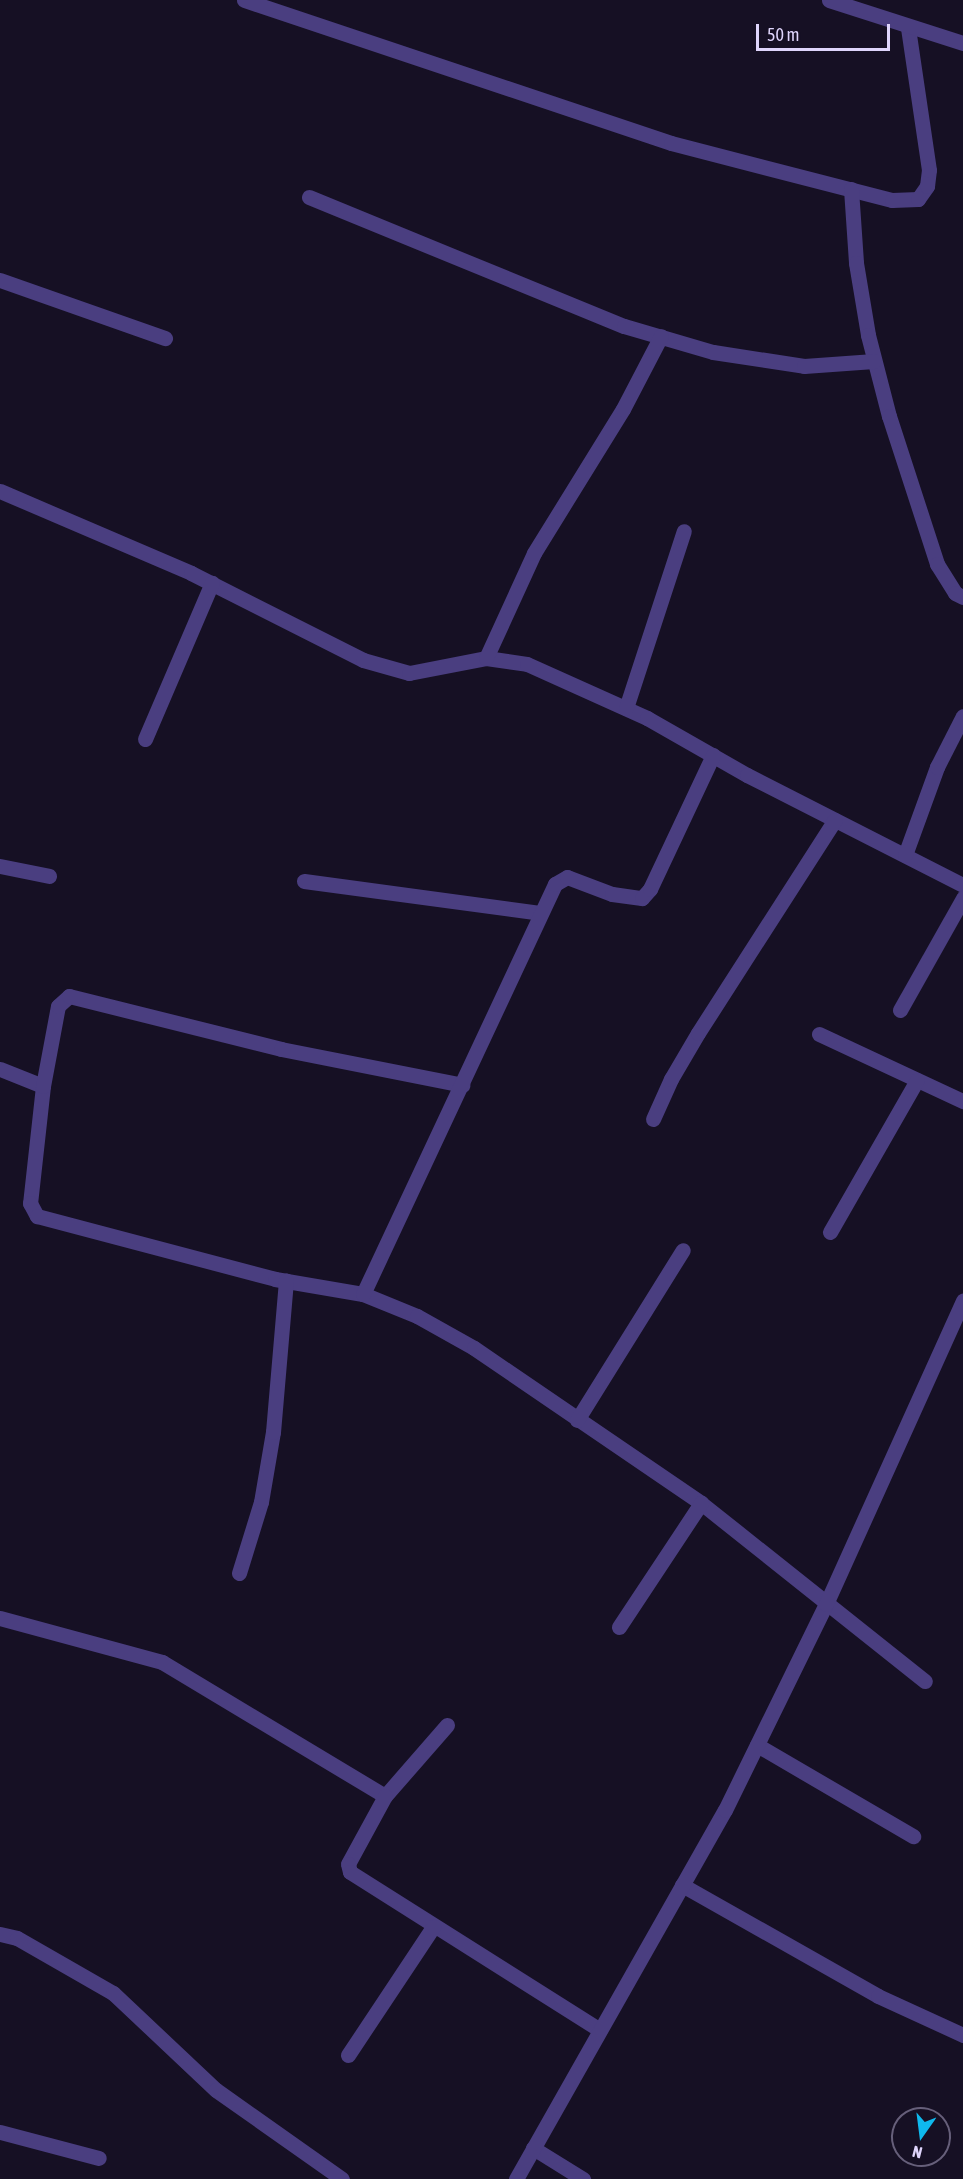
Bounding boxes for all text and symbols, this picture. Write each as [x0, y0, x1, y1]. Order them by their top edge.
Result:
scale bar [759, 12, 892, 50]
text: 50 m [767, 24, 799, 45]
north arrow [891, 2107, 951, 2167]
text: N [910, 2143, 924, 2162]

